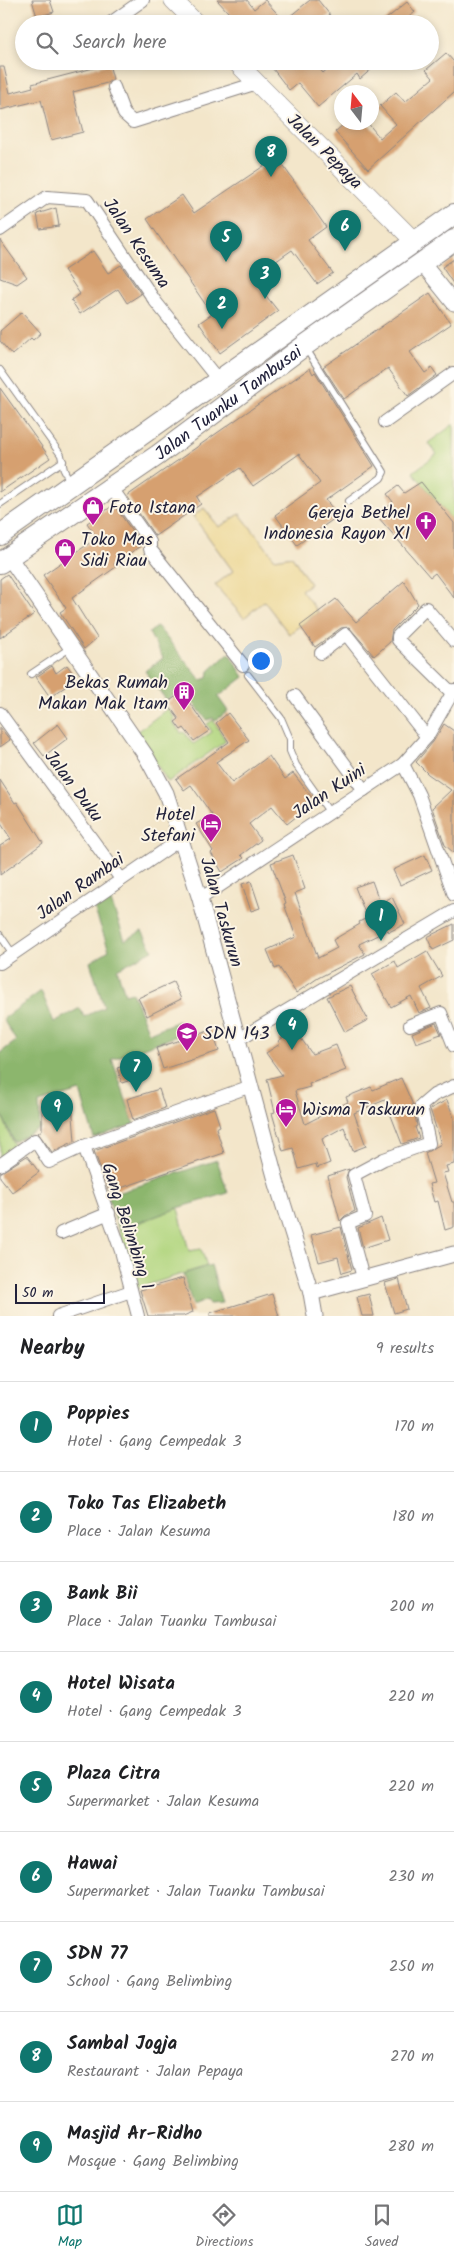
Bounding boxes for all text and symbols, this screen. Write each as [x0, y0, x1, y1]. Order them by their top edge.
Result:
search box [15, 15, 439, 70]
text: Search here [73, 28, 167, 58]
icon: search [33, 29, 61, 57]
north arrow [334, 85, 379, 130]
street label: Jalan Pepaya [279, 107, 369, 197]
pin: 8 [255, 136, 287, 177]
street label: Jalan Kesuma [95, 192, 177, 295]
pin: 6 [329, 210, 361, 251]
pin: 5 [210, 221, 242, 262]
pin: 3 [249, 258, 281, 299]
pin: 2 [206, 288, 238, 329]
street label: Jalan Tuanku Tambusai [149, 338, 310, 469]
place label: Foto Istana [109, 494, 196, 523]
shop icon: Foto Istana [81, 495, 105, 526]
place label: Gereja Bethel Indonesia Rayon XI [263, 499, 411, 549]
church icon: Gereja Bethel Indonesia Rayon XI [414, 510, 438, 541]
place label: Toko Mas Sidi Riau [81, 526, 153, 576]
shop icon: Toko Mas Sidi Riau [53, 537, 77, 568]
your location [248, 648, 274, 674]
place label: Bekas Rumah Makan Mak Itam [38, 669, 168, 719]
building icon: Bekas Rumah Makan Mak Itam [172, 680, 196, 711]
street label: Jalan Duku [36, 745, 110, 829]
street label: Jalan Kuini [287, 756, 373, 828]
place label: Hotel Stefani [141, 801, 196, 851]
hotel icon: Hotel Stefani [199, 812, 223, 843]
street label: Jalan Rambai [31, 846, 132, 928]
street label: Jalan Taskurun [191, 854, 250, 971]
pin: 1 [365, 900, 397, 941]
pin: 4 [276, 1009, 308, 1050]
place label: SDN 143 [203, 1020, 269, 1049]
school or university icon: SDN 143 [175, 1021, 199, 1052]
pin: 7 [120, 1051, 152, 1092]
pin: 9 [41, 1091, 73, 1132]
place label: Wisma Taskurun [302, 1096, 425, 1125]
hotel icon: Wisma Taskurun [274, 1097, 298, 1128]
street label: Gang Belimbing 1 [92, 1159, 161, 1294]
scale bar [15, 1281, 105, 1304]
text: 50 m [22, 1282, 53, 1304]
text: Nearby [20, 1332, 85, 1365]
text: 9 results [376, 1336, 434, 1361]
text: Poppies [67, 1399, 130, 1429]
text: 1 [34, 1414, 38, 1439]
text: 170 m [394, 1414, 434, 1439]
text: Hotel · Gang Cempedak 3 [67, 1429, 242, 1454]
text: Toko Tas Elizabeth [67, 1489, 226, 1519]
text: 2 [31, 1504, 41, 1529]
text: 180 m [392, 1504, 434, 1529]
text: Place · Jalan Kesuma [67, 1519, 211, 1544]
text: Bank Bii [67, 1579, 138, 1609]
text: 3 [32, 1594, 40, 1619]
text: 200 m [390, 1594, 434, 1619]
text: Place · Jalan Tuanku Tambusai [67, 1609, 276, 1634]
text: Hotel Wisata [67, 1669, 175, 1699]
text: 4 [32, 1684, 40, 1709]
text: 220 m [388, 1684, 434, 1709]
text: Hotel · Gang Cempedak 3 [67, 1699, 242, 1724]
text: Plaza Citra [67, 1759, 160, 1789]
text: 5 [32, 1774, 40, 1799]
text: 220 m [388, 1774, 434, 1799]
text: Supermarket · Jalan Kesuma [67, 1789, 259, 1814]
text: Hawai [67, 1849, 117, 1879]
text: 6 [32, 1864, 40, 1889]
text: 230 m [388, 1864, 434, 1889]
text: Supermarket · Jalan Tuanku Tambusai [67, 1879, 325, 1904]
text: SDN 77 [67, 1939, 127, 1969]
text: 7 [32, 1954, 40, 1979]
text: 250 m [389, 1954, 434, 1979]
text: School · Gang Belimbing [67, 1969, 232, 1994]
text: Sambal Jogja [67, 2029, 177, 2059]
text: 8 [31, 2044, 41, 2069]
text: 270 m [390, 2044, 434, 2069]
text: Restaurant · Jalan Pepaya [67, 2059, 243, 2084]
text: Masjid Ar-Ridho [67, 2119, 202, 2149]
text: 9 [32, 2134, 40, 2159]
text: 280 m [388, 2134, 434, 2159]
text: Mosque · Gang Belimbing [67, 2149, 239, 2174]
tab: Map [56, 2201, 84, 2253]
tab: Directions [195, 2201, 253, 2253]
tab: Saved [365, 2201, 398, 2253]

